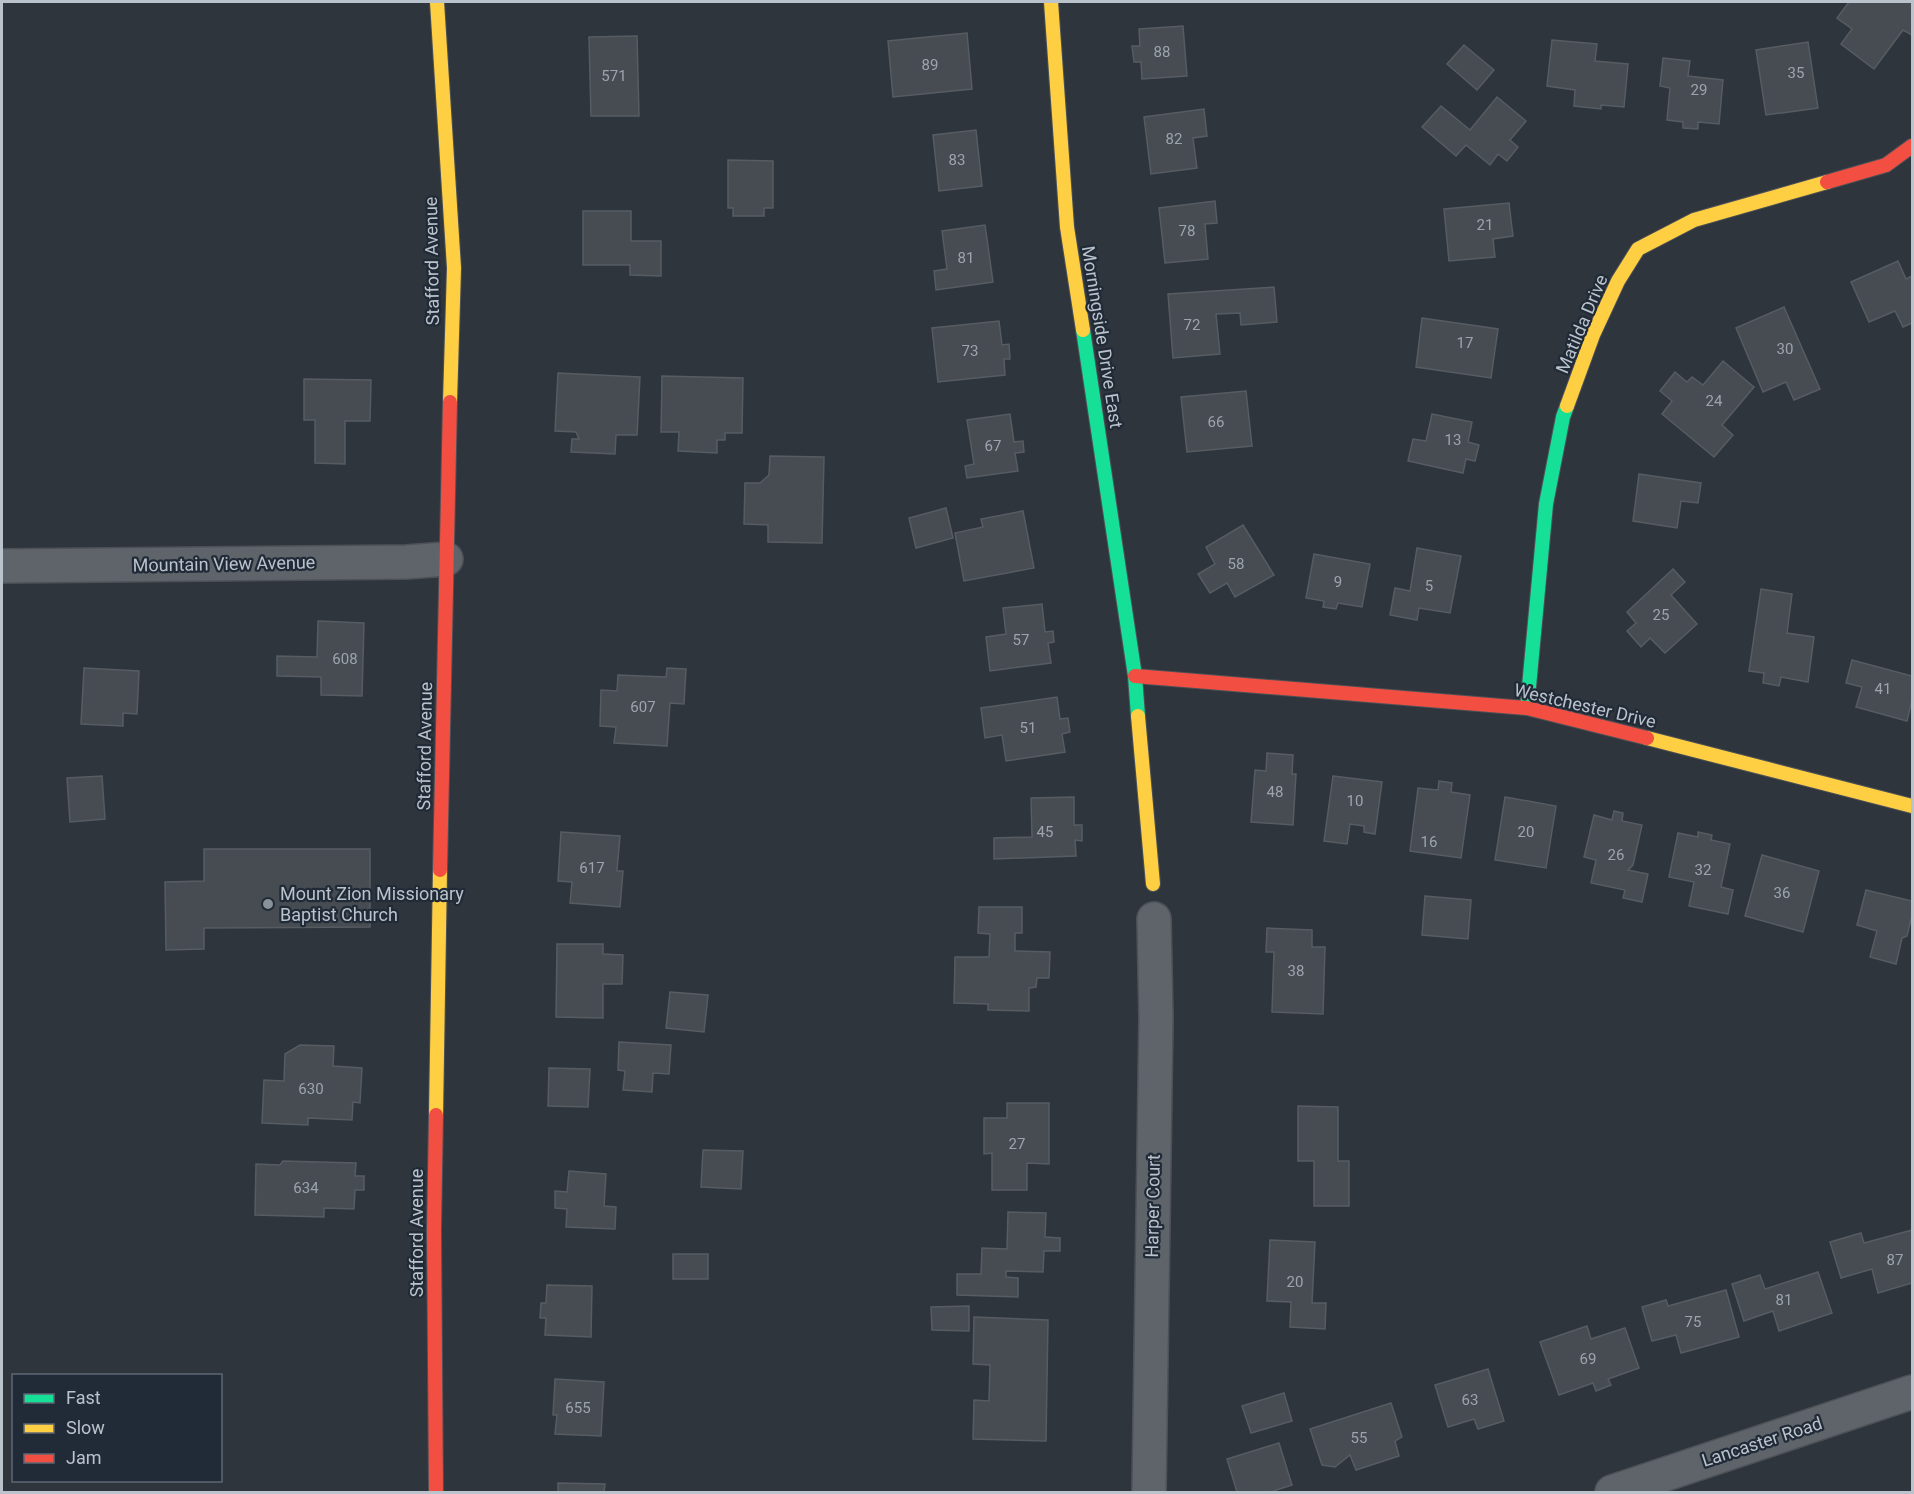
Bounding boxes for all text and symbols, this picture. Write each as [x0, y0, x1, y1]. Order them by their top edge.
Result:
house number: 88 [1154, 43, 1170, 61]
house number: 89 [922, 56, 938, 74]
house number: 35 [1788, 64, 1804, 82]
house number: 571 [601, 67, 627, 85]
house number: 29 [1691, 81, 1707, 99]
house number: 82 [1166, 130, 1182, 148]
house number: 83 [949, 151, 965, 169]
street label: Stafford Avenue [420, 197, 443, 325]
house number: 21 [1477, 216, 1493, 234]
house number: 78 [1179, 222, 1195, 240]
street label: Morningside Drive East [1078, 244, 1127, 430]
house number: 81 [958, 249, 974, 267]
street label: Matilda Drive [1551, 271, 1612, 376]
house number: 72 [1184, 316, 1200, 334]
house number: 17 [1457, 334, 1473, 352]
house number: 30 [1777, 340, 1793, 358]
house number: 73 [962, 342, 978, 360]
house number: 24 [1706, 392, 1723, 410]
house number: 66 [1208, 413, 1224, 431]
house number: 13 [1445, 431, 1461, 449]
house number: 67 [985, 437, 1001, 455]
street label: Mountain View Avenue [133, 551, 315, 576]
house number: 58 [1228, 555, 1244, 573]
house number: 9 [1334, 573, 1342, 591]
house number: 5 [1425, 577, 1433, 595]
house number: 25 [1653, 606, 1669, 624]
house number: 57 [1013, 631, 1029, 649]
house number: 608 [332, 650, 358, 668]
street label: Westchester Drive [1512, 679, 1658, 732]
house number: 41 [1875, 680, 1891, 698]
street label: Stafford Avenue [413, 682, 436, 810]
house number: 607 [630, 698, 656, 716]
house number: 51 [1020, 719, 1036, 737]
house number: 48 [1267, 783, 1283, 801]
house number: 10 [1347, 792, 1363, 810]
house number: 45 [1037, 823, 1053, 841]
house number: 20 [1518, 823, 1534, 841]
house number: 16 [1421, 833, 1437, 851]
house number: 26 [1608, 846, 1624, 864]
house number: 617 [579, 859, 605, 877]
house number: 32 [1695, 861, 1711, 879]
place label: Mount Zion Missionary Baptist Church [280, 883, 464, 925]
house number: 36 [1774, 884, 1790, 902]
marker: Mount Zion Missionary Baptist Church [261, 897, 275, 911]
house number: 38 [1288, 962, 1304, 980]
house number: 630 [298, 1080, 324, 1098]
house number: 27 [1009, 1135, 1025, 1153]
street label: Harper Court [1141, 1154, 1164, 1258]
street label: Stafford Avenue [406, 1169, 427, 1297]
house number: 634 [293, 1179, 319, 1197]
house number: 87 [1887, 1251, 1903, 1269]
house number: 20 [1287, 1273, 1303, 1291]
house number: 81 [1776, 1291, 1792, 1309]
house number: 75 [1685, 1313, 1701, 1331]
house number: 69 [1580, 1350, 1596, 1368]
legend [12, 1374, 222, 1482]
text: Fast [66, 1387, 101, 1408]
house number: 63 [1462, 1391, 1478, 1409]
house number: 655 [565, 1399, 591, 1417]
street label: Lancaster Road [1699, 1412, 1825, 1471]
text: Slow [66, 1417, 105, 1438]
house number: 55 [1351, 1429, 1367, 1447]
text: Jam [66, 1447, 102, 1468]

